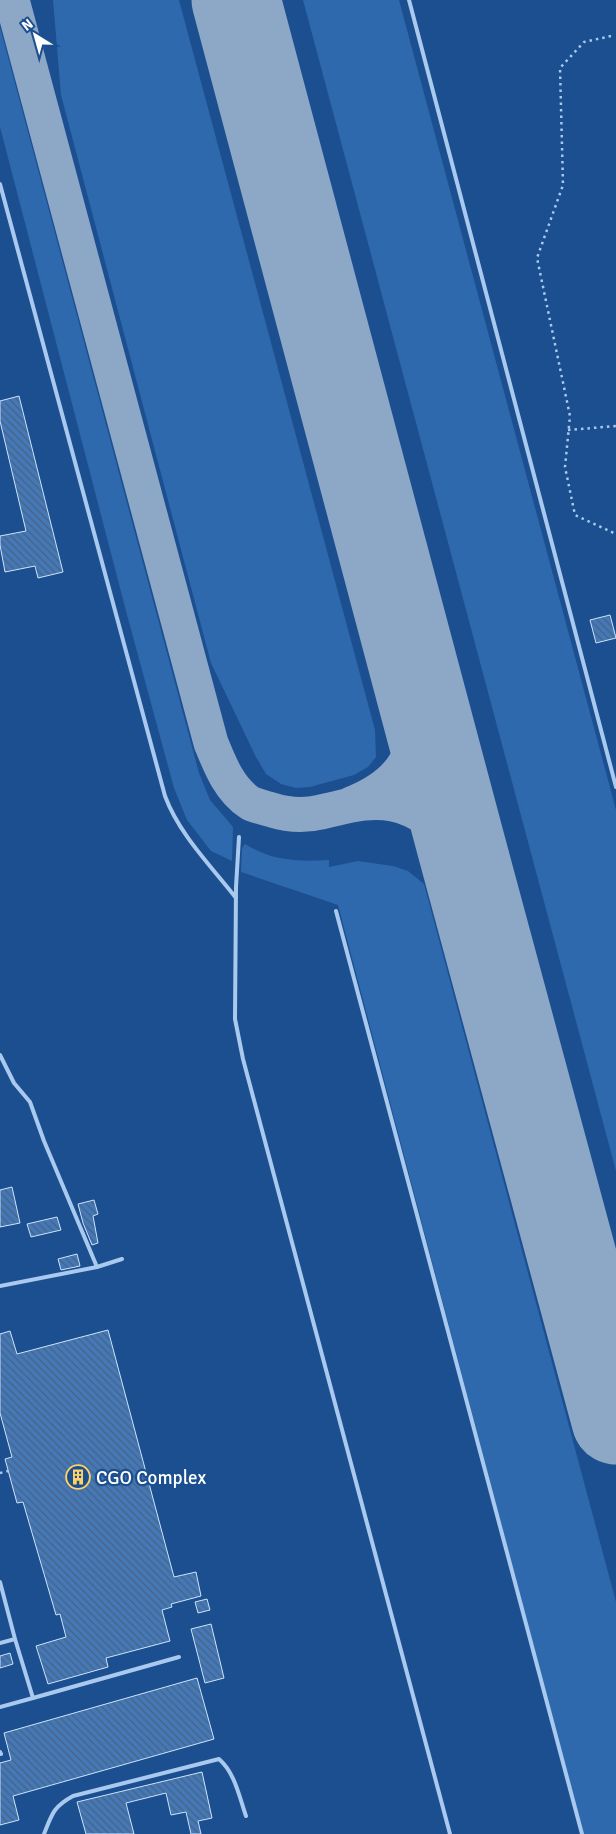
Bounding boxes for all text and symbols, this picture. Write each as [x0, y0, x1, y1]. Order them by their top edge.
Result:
north arrow [10, 10, 60, 60]
text: N [18, 15, 36, 35]
building icon: CGO Complex [65, 1464, 91, 1490]
place label: CGO Complex [96, 1466, 207, 1490]

